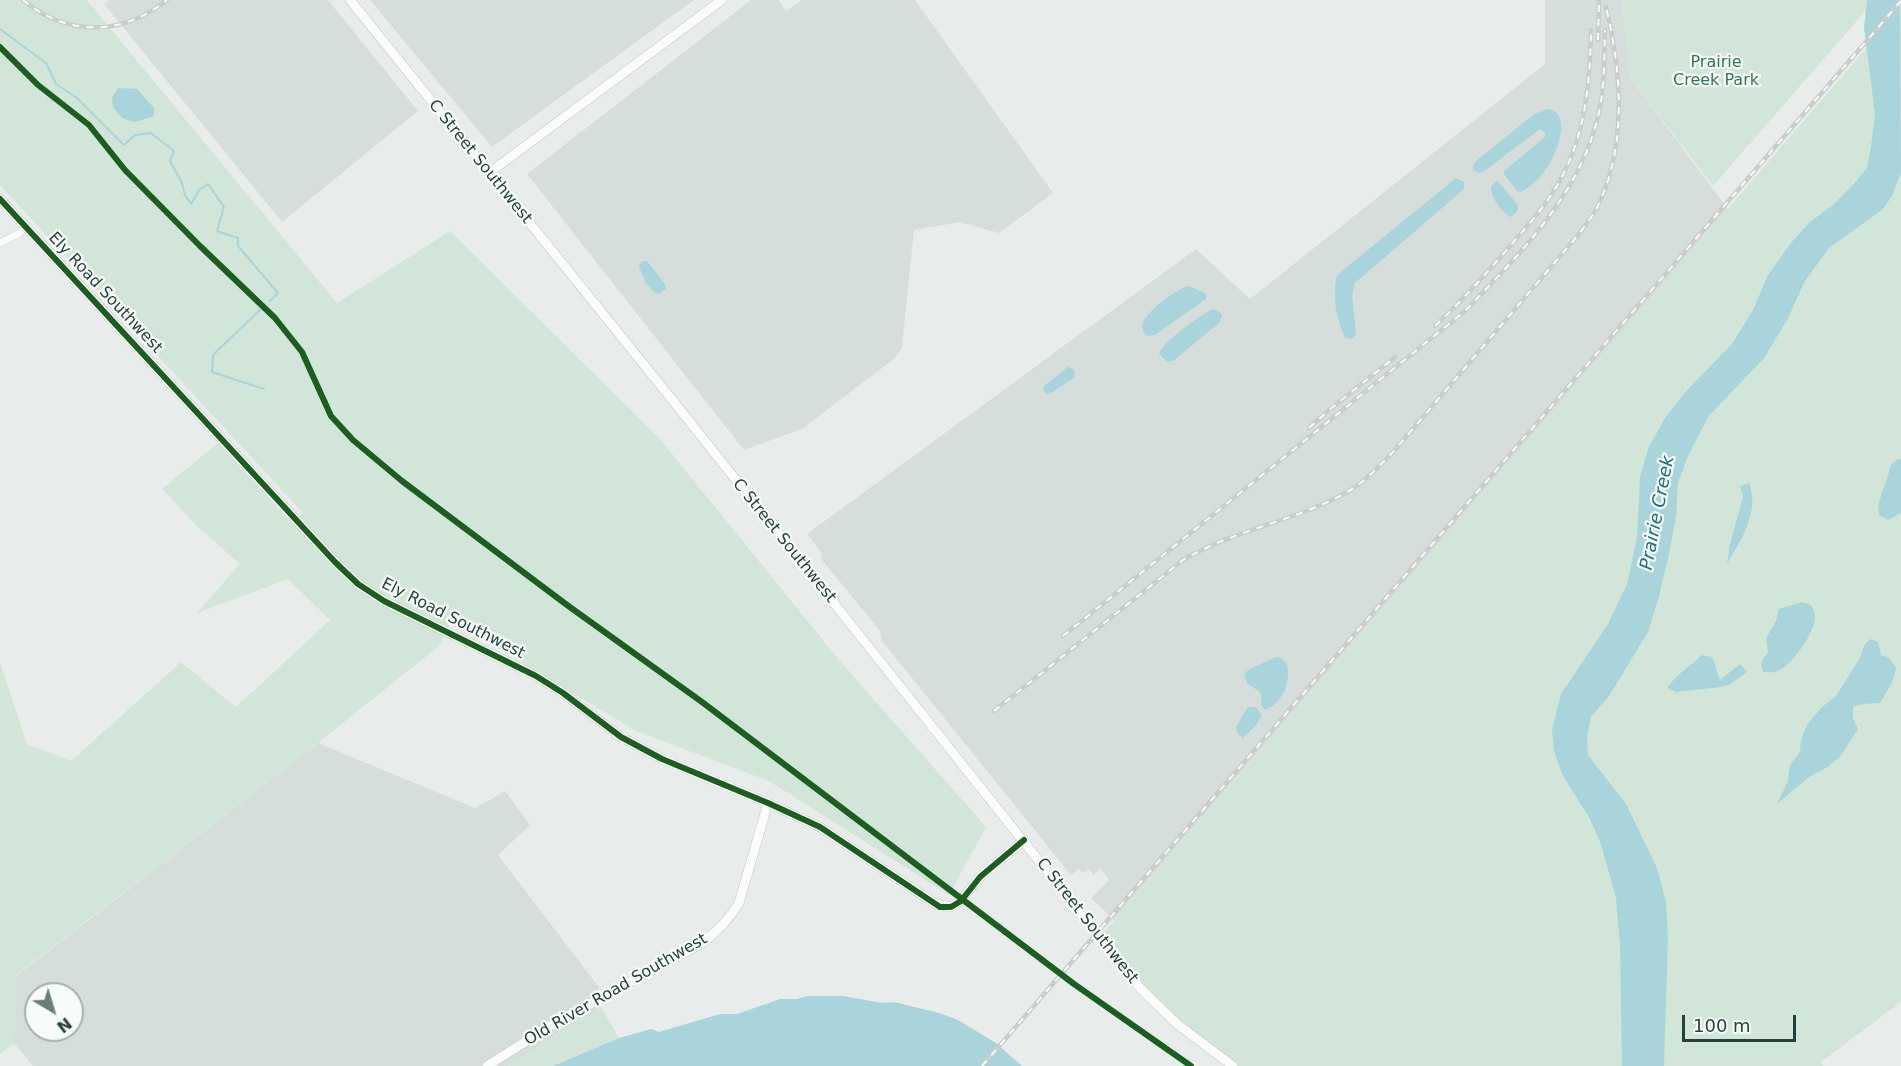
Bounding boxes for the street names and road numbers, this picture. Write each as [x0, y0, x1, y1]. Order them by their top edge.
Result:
street label: C Street Southwest [424, 96, 536, 228]
street label: Ely Road Southwest [44, 229, 166, 357]
street label: C Street Southwest [728, 475, 840, 607]
street label: Ely Road Southwest [378, 574, 528, 664]
street label: C Street Southwest [1032, 854, 1142, 988]
street label: Old River Road Southwest [521, 930, 711, 1050]

